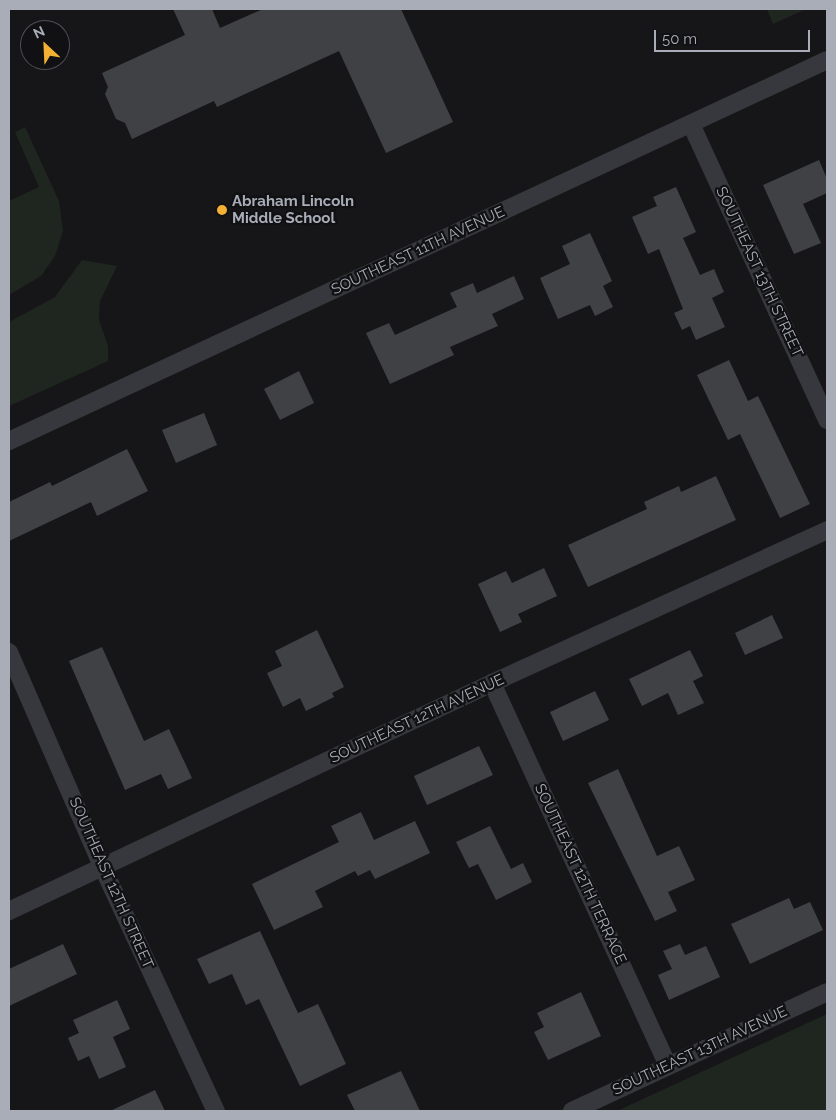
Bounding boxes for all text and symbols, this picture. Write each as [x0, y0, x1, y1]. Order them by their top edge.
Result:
north arrow [20, 20, 70, 70]
scale bar [656, 20, 812, 52]
text: N [31, 23, 47, 42]
text: 50 m [662, 30, 697, 48]
street label: SOUTHEAST 13TH STREET [712, 184, 806, 360]
place label: Abraham Lincoln Middle School [232, 192, 354, 227]
street label: SOUTHEAST 11TH AVENUE [328, 203, 508, 299]
marker: Abraham Lincoln Middle School [216, 204, 228, 216]
street label: SOUTHEAST 12TH AVENUE [327, 670, 507, 768]
street label: SOUTHEAST 12TH TERRACE [530, 781, 630, 967]
street label: SOUTHEAST 12TH STREET [65, 794, 157, 972]
street label: SOUTHEAST 13TH AVENUE [610, 1002, 790, 1100]

